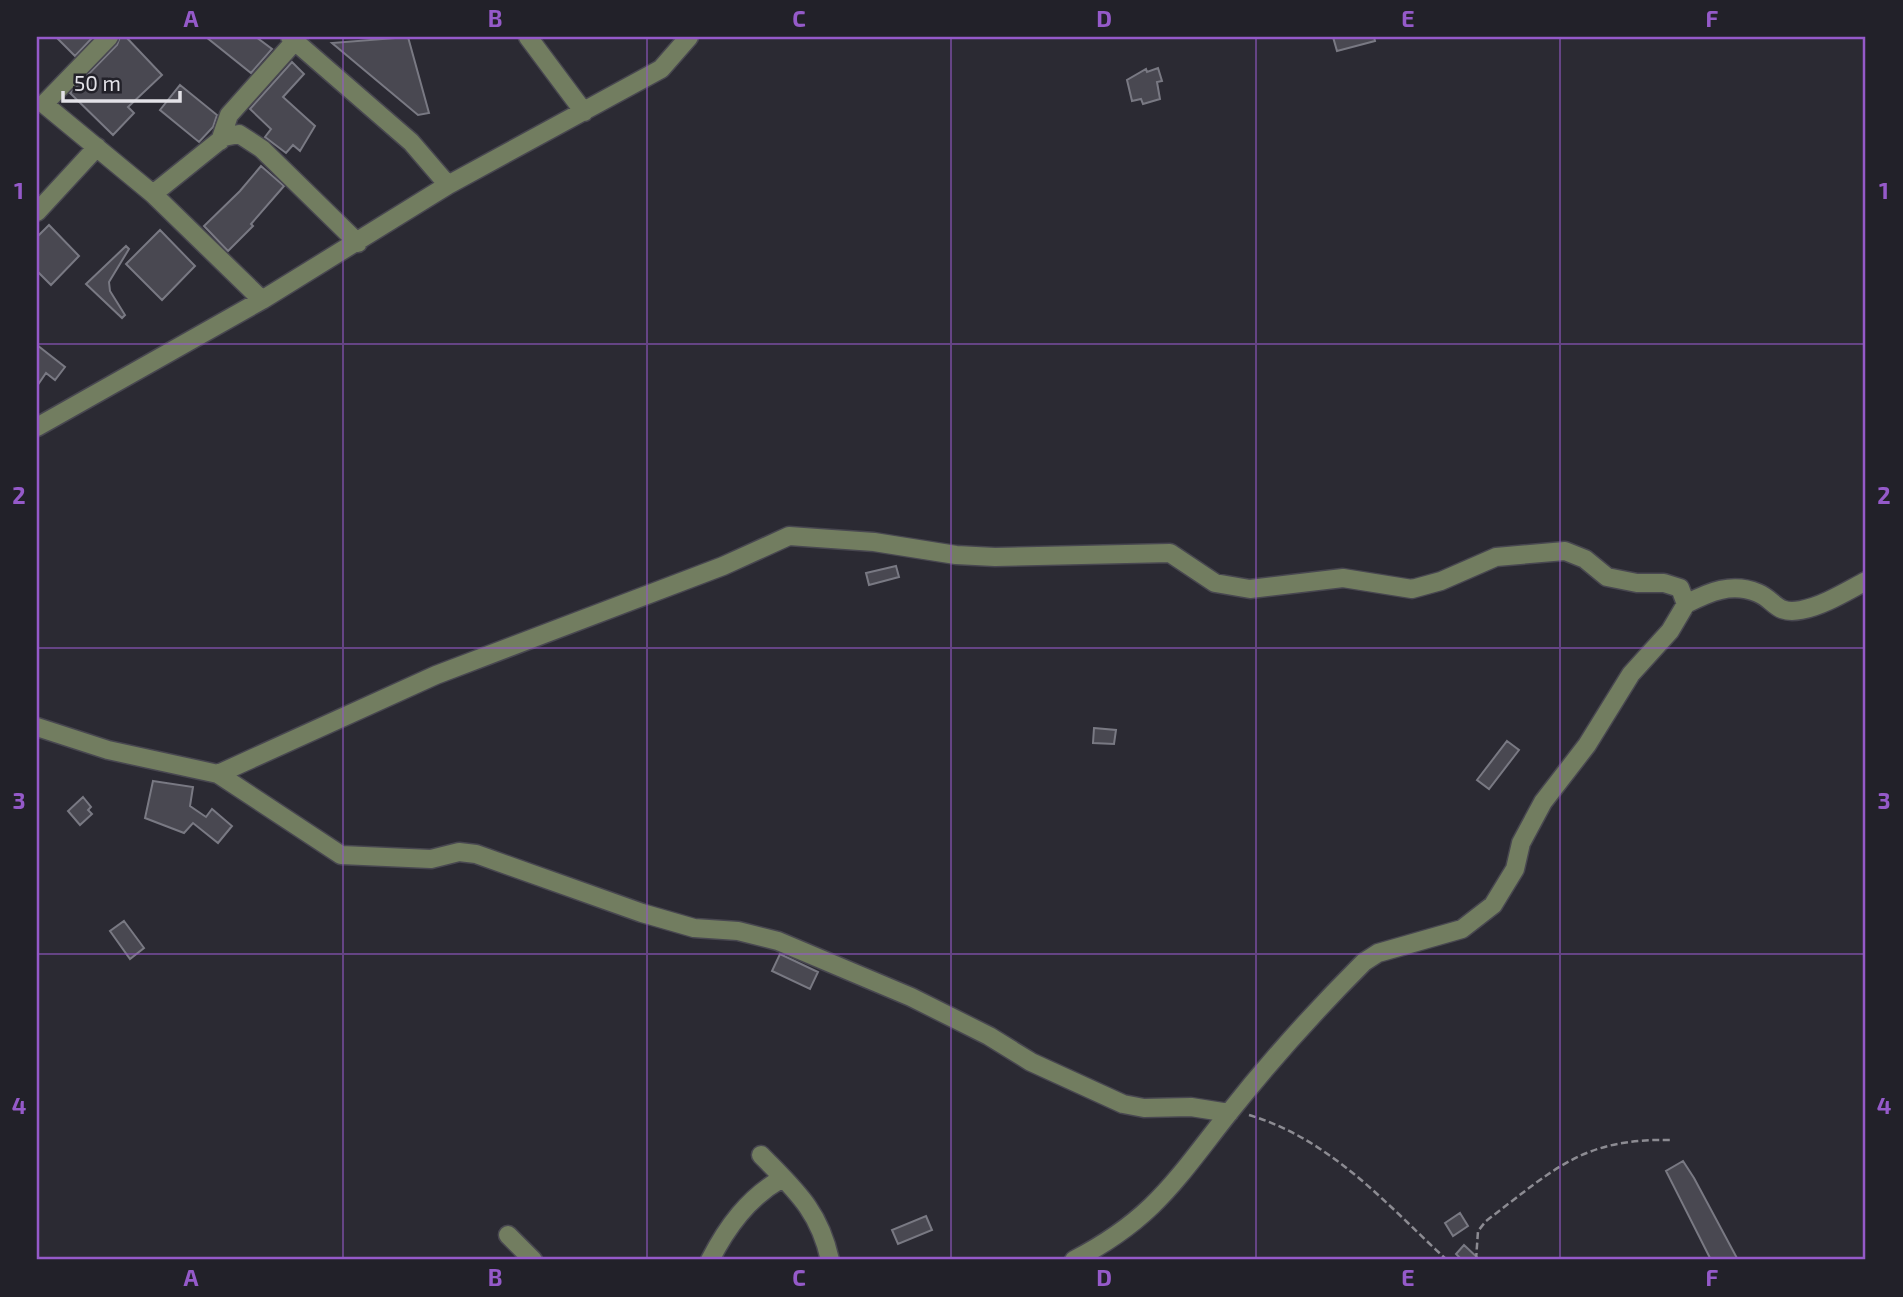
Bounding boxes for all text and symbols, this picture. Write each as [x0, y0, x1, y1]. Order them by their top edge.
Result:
text: A [183, 4, 199, 32]
text: B [488, 4, 502, 32]
text: C [792, 4, 806, 32]
text: D [1096, 4, 1112, 32]
text: E [1401, 4, 1415, 32]
text: F [1706, 4, 1719, 32]
scale bar [63, 60, 180, 104]
text: 50 m [74, 70, 121, 95]
text: 1 [14, 176, 24, 204]
text: 1 [1879, 176, 1889, 204]
text: 2 [12, 481, 26, 509]
text: 2 [1877, 481, 1891, 509]
text: 3 [12, 786, 26, 814]
text: 3 [1877, 786, 1891, 814]
text: 4 [12, 1091, 26, 1119]
text: 4 [1877, 1091, 1891, 1119]
text: A [183, 1263, 199, 1291]
text: B [488, 1263, 502, 1291]
text: C [792, 1263, 806, 1291]
text: D [1096, 1263, 1112, 1291]
text: E [1401, 1263, 1415, 1291]
text: F [1706, 1263, 1719, 1291]

